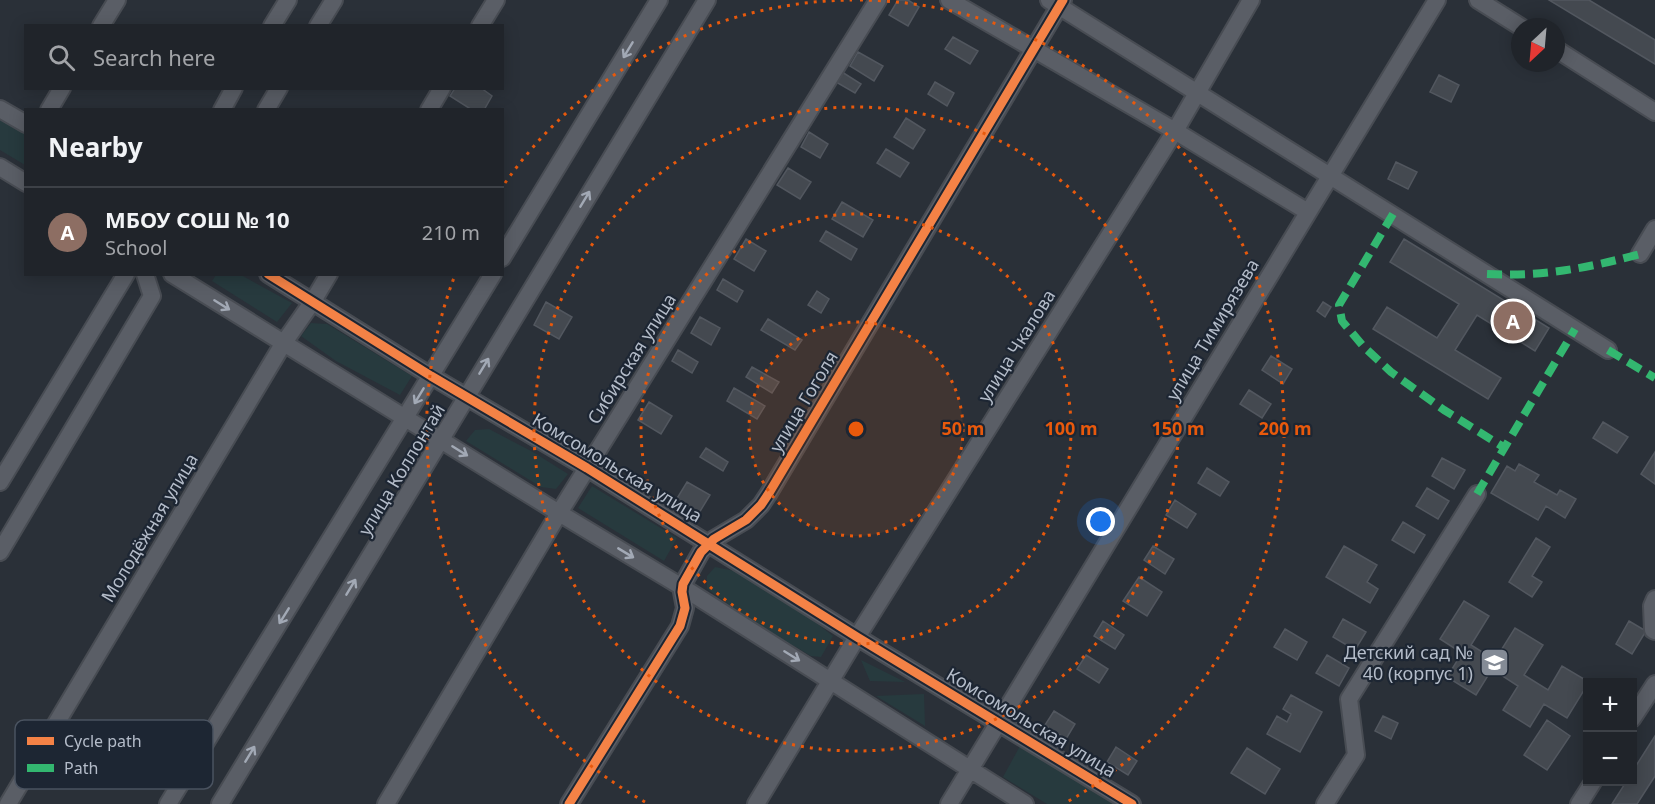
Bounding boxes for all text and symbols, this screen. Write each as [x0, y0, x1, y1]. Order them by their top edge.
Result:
north arrow [1511, 18, 1565, 72]
search box [24, 24, 504, 90]
icon: search [45, 41, 78, 74]
one-way arrow [622, 41, 634, 58]
text: Search here [93, 42, 215, 72]
text: Nearby [48, 129, 143, 165]
one-way arrow [580, 191, 592, 208]
text: МБОУ СОШ № 10 [105, 204, 290, 234]
text: A [61, 219, 74, 246]
text: 210 m [422, 219, 480, 246]
text: School [105, 234, 167, 261]
street label: улица Тимирязева [1160, 254, 1264, 405]
street label: улица Чкалова [972, 285, 1060, 406]
street label: Сибирская улица [581, 289, 681, 428]
pin: A [1494, 298, 1532, 344]
one-way arrow [213, 300, 230, 312]
street label: улица Гоголя [763, 346, 843, 457]
one-way arrow [479, 358, 491, 375]
one-way arrow [412, 387, 424, 404]
street label: улица Коллонтай [352, 399, 450, 540]
street label: Комсомольская улица [528, 407, 707, 527]
text: 50 m [942, 416, 984, 440]
text: 100 m [1044, 416, 1098, 440]
text: 150 m [1151, 416, 1205, 440]
text: 200 m [1258, 416, 1312, 440]
centre of rings [846, 419, 866, 439]
one-way arrow [451, 446, 468, 458]
street label: Молодёжная улица [95, 449, 203, 606]
your location [1086, 507, 1115, 536]
one-way arrow [617, 548, 634, 560]
one-way arrow [345, 579, 357, 596]
one-way arrow [277, 607, 289, 624]
place label: Детский сад № 40 (корпус 1) [1344, 640, 1473, 685]
school or university icon: Детский сад № 40 (корпус 1) [1478, 647, 1510, 679]
one-way arrow [783, 650, 800, 662]
street label: Комсомольская улица [942, 662, 1121, 782]
map controls [1583, 678, 1637, 786]
button: + [1583, 678, 1637, 732]
legend [15, 720, 213, 789]
text: Cycle path [64, 730, 142, 752]
button: − [1583, 732, 1637, 786]
one-way arrow [245, 746, 257, 763]
text: Path [64, 757, 98, 779]

